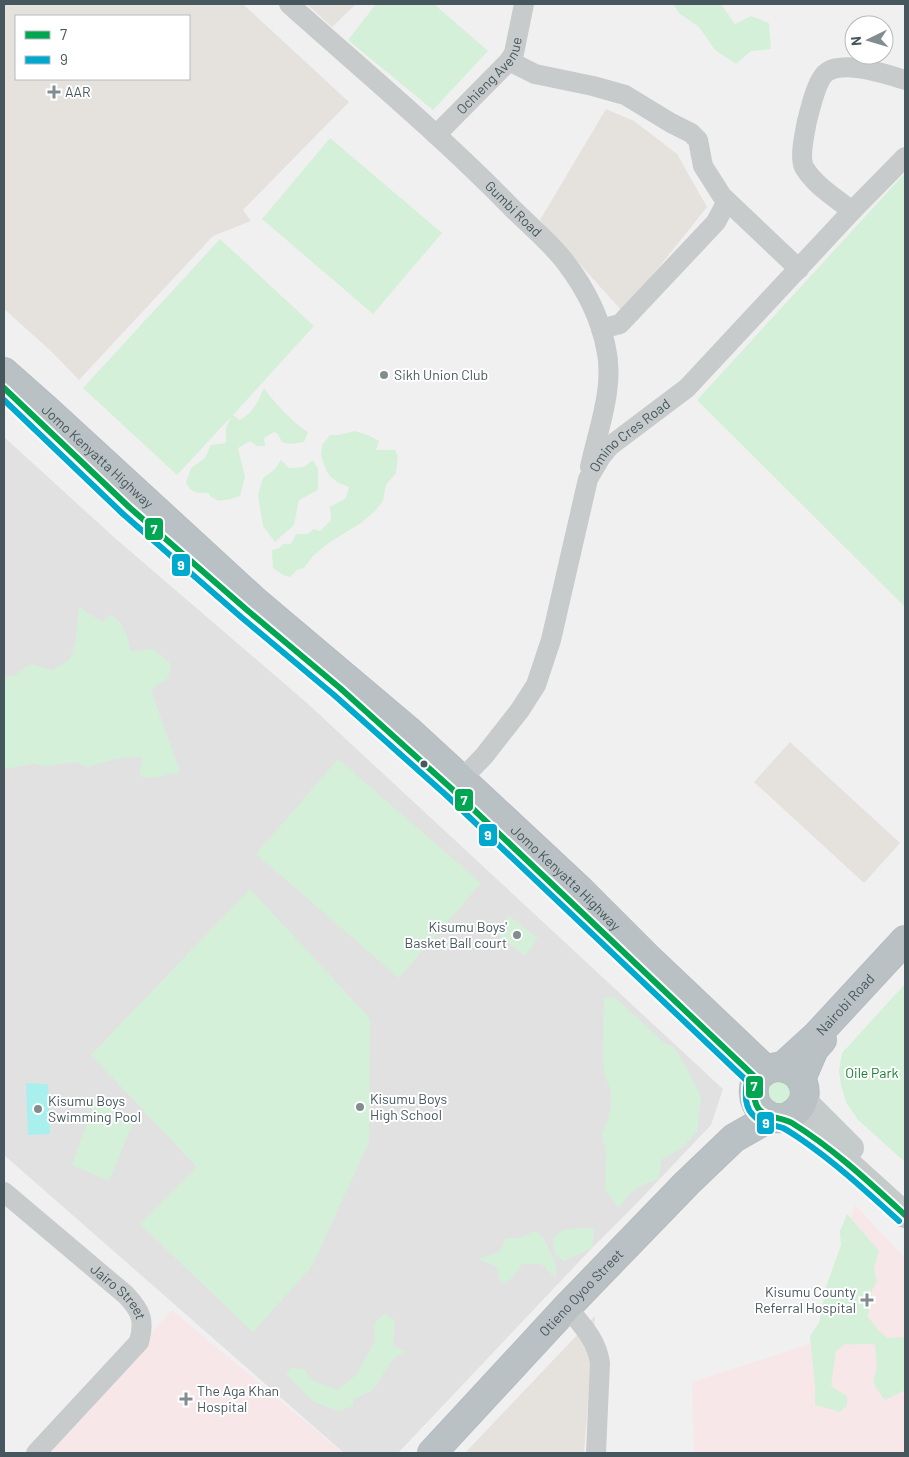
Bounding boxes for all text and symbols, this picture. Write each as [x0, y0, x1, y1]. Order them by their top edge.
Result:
legend [15, 15, 190, 80]
north arrow [844, 15, 894, 65]
text: 7 [60, 25, 67, 43]
street label: Ochieng Avenue [452, 35, 525, 117]
text: N [847, 36, 864, 47]
text: 9 [60, 50, 68, 68]
place label: AAR [65, 83, 91, 100]
marker: AAR [47, 85, 61, 99]
street label: Gumbi Road [482, 177, 546, 240]
place label: Sikh Union Club [394, 366, 488, 383]
marker: Sikh Union Club [378, 369, 390, 381]
street label: Omino Cres Road [585, 395, 673, 475]
street label: Jomo Kenyatta Highway [38, 401, 158, 512]
line badge: 7 [144, 517, 164, 541]
text: 7 [151, 520, 158, 537]
line badge: 9 [171, 553, 191, 577]
text: 9 [177, 556, 185, 573]
unlabelled marker [419, 759, 429, 769]
line badge: 7 [454, 788, 474, 812]
text: 7 [461, 791, 468, 808]
street label: Jomo Kenyatta Highway [508, 821, 625, 934]
line badge: 9 [478, 823, 498, 847]
text: 9 [484, 826, 492, 843]
place label: Kisumu Boys' Basket Ball court [405, 918, 507, 951]
marker: Kisumu Boys' Basket Ball court [511, 929, 523, 941]
street label: Nairobi Road [812, 970, 878, 1039]
park label: Oile Park [845, 1064, 899, 1081]
line badge: 7 [745, 1075, 764, 1099]
text: 7 [751, 1077, 758, 1094]
place label: Kisumu Boys High School [370, 1090, 447, 1123]
place label: Kisumu Boys Swimming Pool [48, 1092, 141, 1125]
marker: Kisumu Boys High School [354, 1101, 366, 1113]
marker: Kisumu Boys Swimming Pool [32, 1103, 44, 1115]
line badge: 9 [756, 1111, 775, 1135]
text: 9 [762, 1114, 770, 1131]
street label: Otieno Oyoo Street [535, 1245, 626, 1340]
street label: Jairo Street [87, 1260, 150, 1321]
place label: Kisumu County Referral Hospital [755, 1283, 857, 1316]
marker: Kisumu County Referral Hospital [860, 1293, 874, 1307]
place label: The Aga Khan Hospital [197, 1382, 279, 1415]
marker: The Aga Khan Hospital [179, 1392, 193, 1406]

